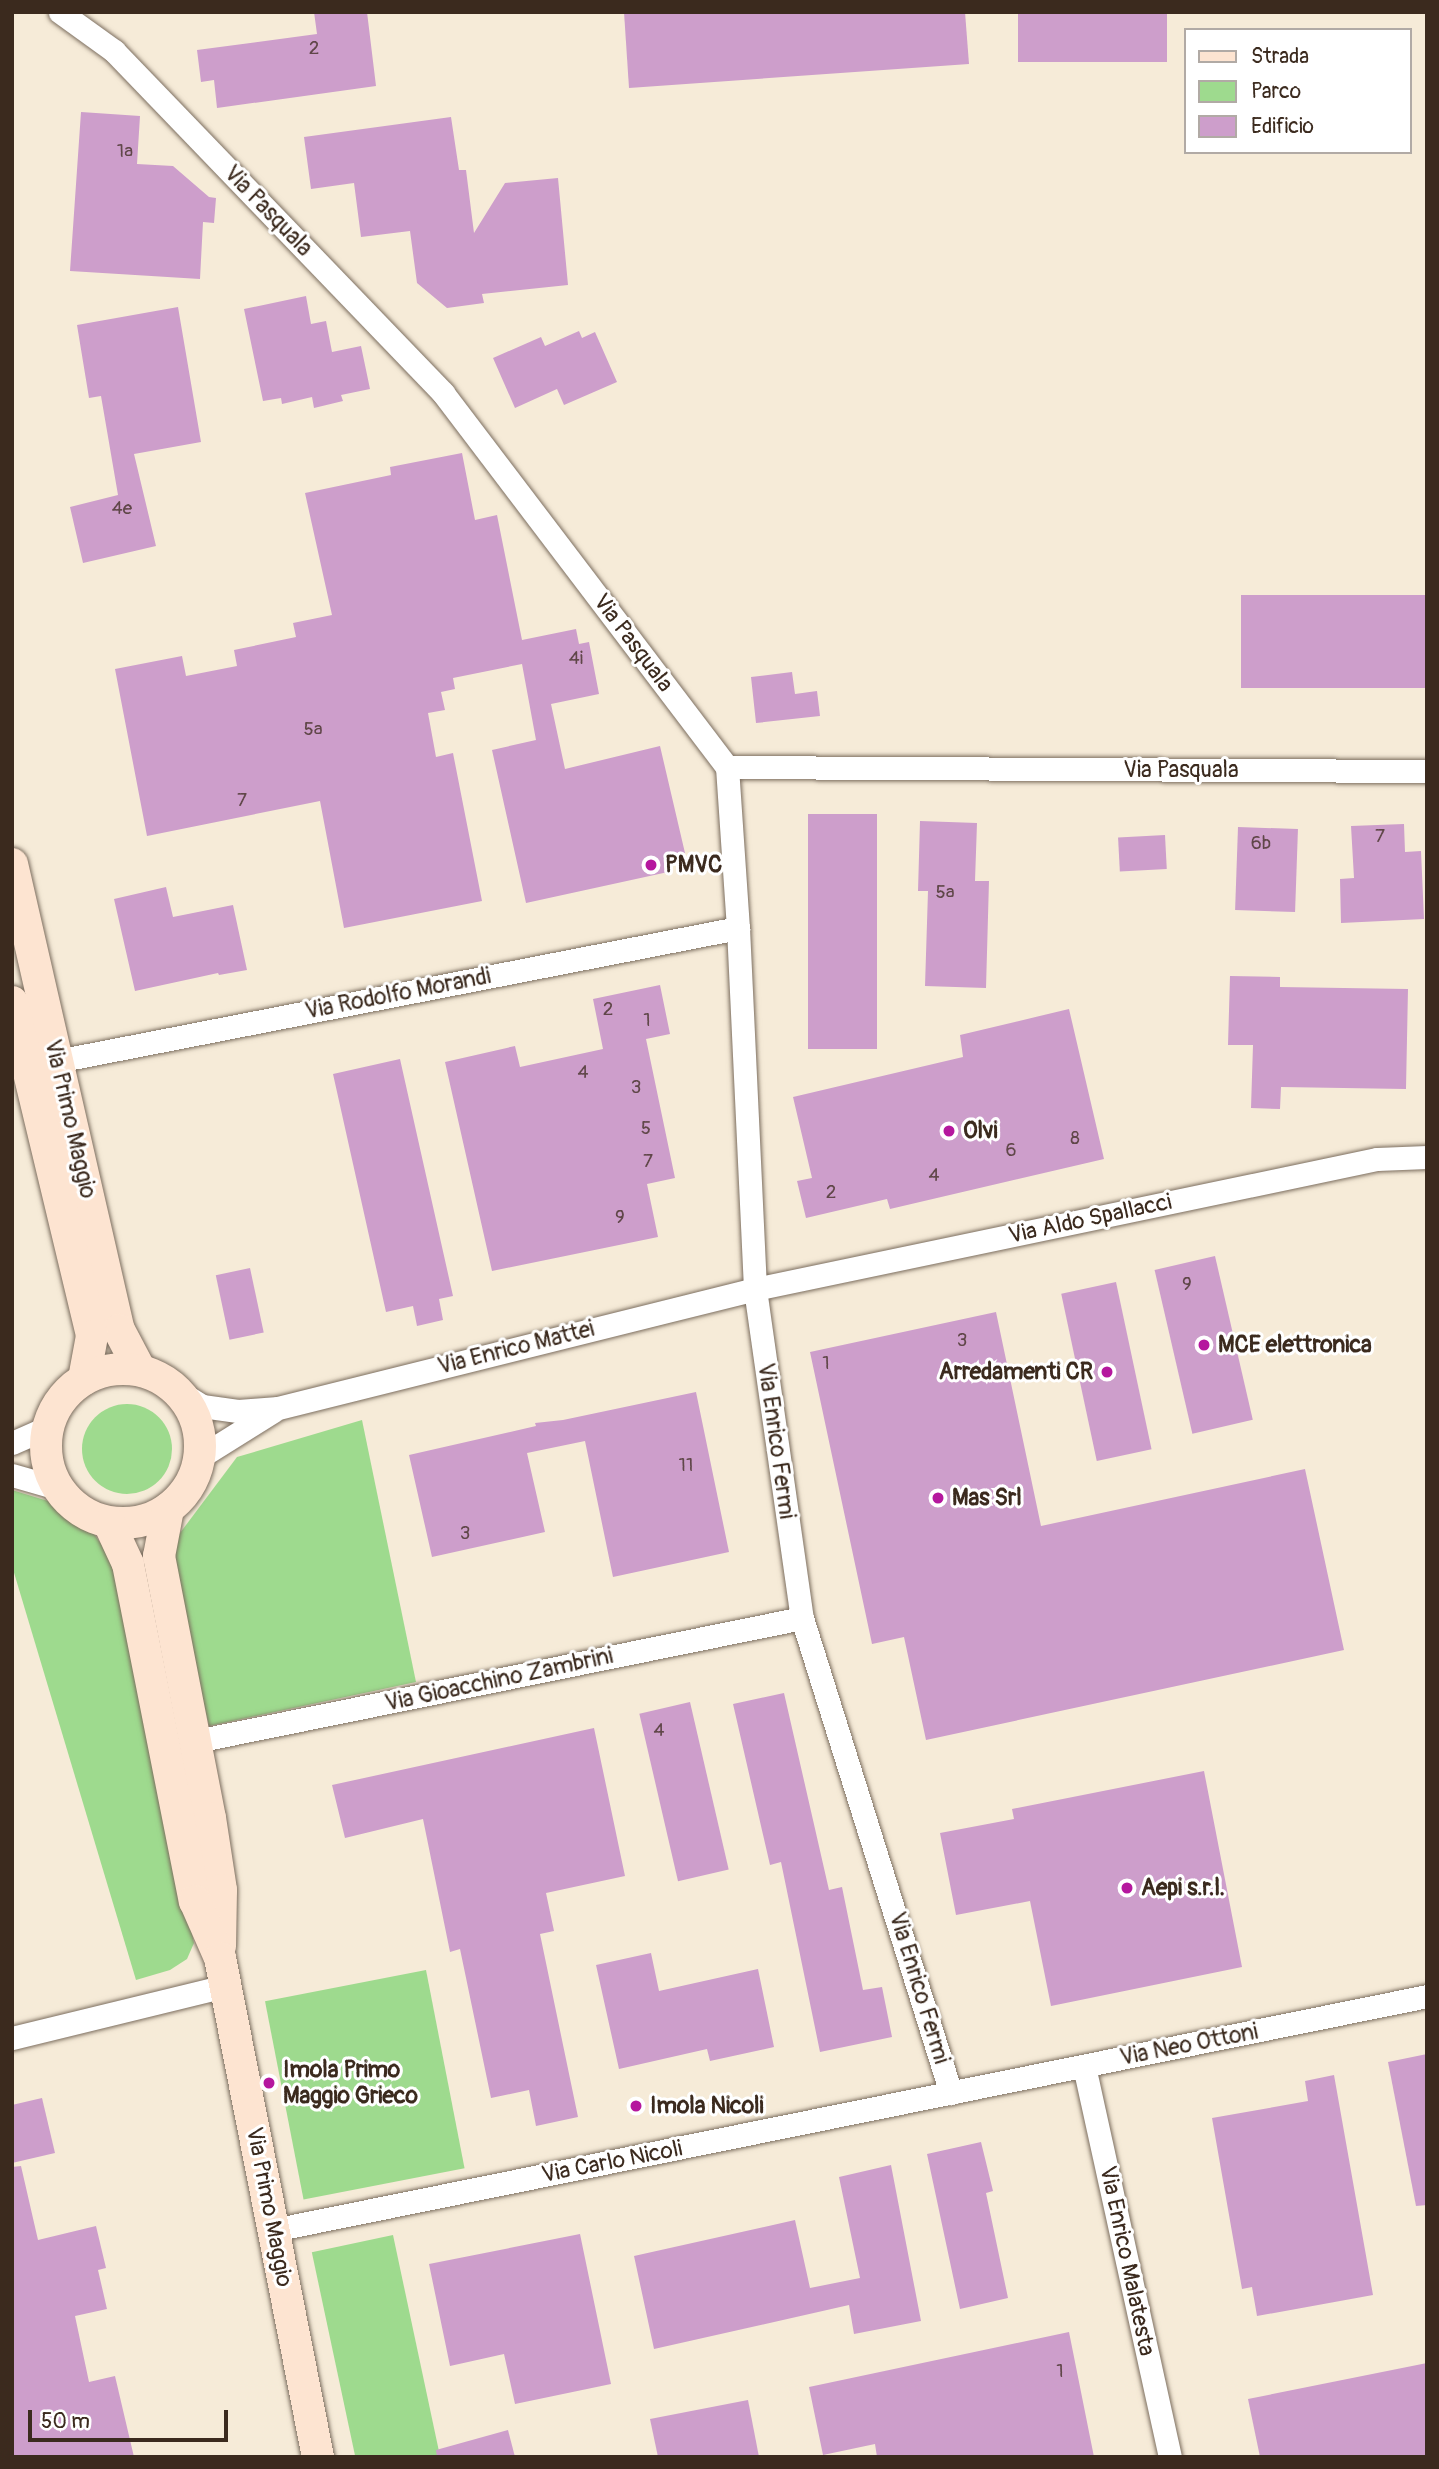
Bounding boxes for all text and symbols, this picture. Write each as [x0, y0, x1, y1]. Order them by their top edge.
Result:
legend [1184, 28, 1411, 154]
house number: 2 [309, 38, 319, 60]
text: Strada [1251, 43, 1309, 70]
text: Parco [1251, 78, 1301, 105]
text: Edificio [1251, 113, 1314, 140]
house number: 1a [117, 141, 133, 163]
street label: Via Pasquala [218, 160, 318, 262]
house number: 4e [112, 498, 132, 520]
street label: Via Pasquala [587, 589, 679, 697]
house number: 4i [569, 648, 583, 670]
house number: 5a [303, 719, 323, 741]
street label: Via Pasquala [1123, 756, 1239, 784]
house number: 7 [237, 790, 247, 812]
house number: 7 [1375, 826, 1385, 848]
house number: 6b [1251, 833, 1271, 855]
place label: PMVC [665, 851, 722, 879]
marker: PMVC [643, 857, 659, 873]
house number: 5a [935, 882, 955, 904]
street label: Via Rodolfo Morandi [303, 962, 493, 1026]
house number: 2 [603, 999, 613, 1021]
house number: 1 [643, 1010, 651, 1032]
street label: Via Primo Maggio [38, 1037, 102, 1201]
house number: 4 [577, 1062, 589, 1084]
house number: 3 [631, 1077, 641, 1099]
place label: Olvi [963, 1117, 998, 1145]
house number: 5 [641, 1118, 651, 1140]
marker: Olvi [941, 1123, 957, 1139]
house number: 8 [1070, 1128, 1080, 1150]
house number: 6 [1005, 1140, 1017, 1162]
house number: 7 [643, 1151, 653, 1173]
house number: 4 [928, 1165, 940, 1187]
house number: 2 [826, 1182, 836, 1204]
street label: Via Aldo Spallacci [1006, 1188, 1174, 1250]
house number: 9 [615, 1207, 625, 1229]
house number: 9 [1182, 1274, 1192, 1296]
street label: Via Enrico Mattei [435, 1315, 597, 1381]
house number: 3 [957, 1330, 967, 1352]
place label: MCE elettronica [1218, 1331, 1372, 1359]
marker: MCE elettronica [1196, 1337, 1212, 1353]
house number: 1 [822, 1353, 830, 1375]
place label: Arredamenti CR [939, 1358, 1093, 1386]
street label: Via Enrico Fermi [751, 1361, 801, 1521]
marker: Arredamenti CR [1099, 1364, 1115, 1380]
house number: 11 [679, 1455, 693, 1477]
place label: Mas Srl [952, 1484, 1022, 1512]
marker: Mas Srl [930, 1490, 946, 1506]
house number: 3 [460, 1523, 470, 1545]
street label: Via Gioacchino Zambrini [383, 1642, 615, 1718]
house number: 4 [653, 1720, 665, 1742]
place label: Aepi s.r.l. [1141, 1874, 1225, 1902]
marker: Aepi s.r.l. [1119, 1880, 1135, 1896]
street label: Via Enrico Fermi [883, 1909, 955, 2067]
street label: Via Neo Ottoni [1118, 2018, 1260, 2072]
place label: Imola Primo Maggio Grieco [283, 2056, 418, 2110]
marker: Imola Primo Maggio Grieco [261, 2075, 277, 2091]
place label: Imola Nicoli [650, 2092, 764, 2120]
marker: Imola Nicoli [628, 2098, 644, 2114]
street label: Via Primo Maggio [240, 2125, 298, 2289]
street label: Via Carlo Nicoli [539, 2135, 685, 2189]
street label: Via Enrico Malatesta [1093, 2164, 1161, 2358]
house number: 1 [1056, 2361, 1064, 2383]
scale bar [32, 2396, 231, 2440]
text: 50 m [41, 2408, 90, 2435]

